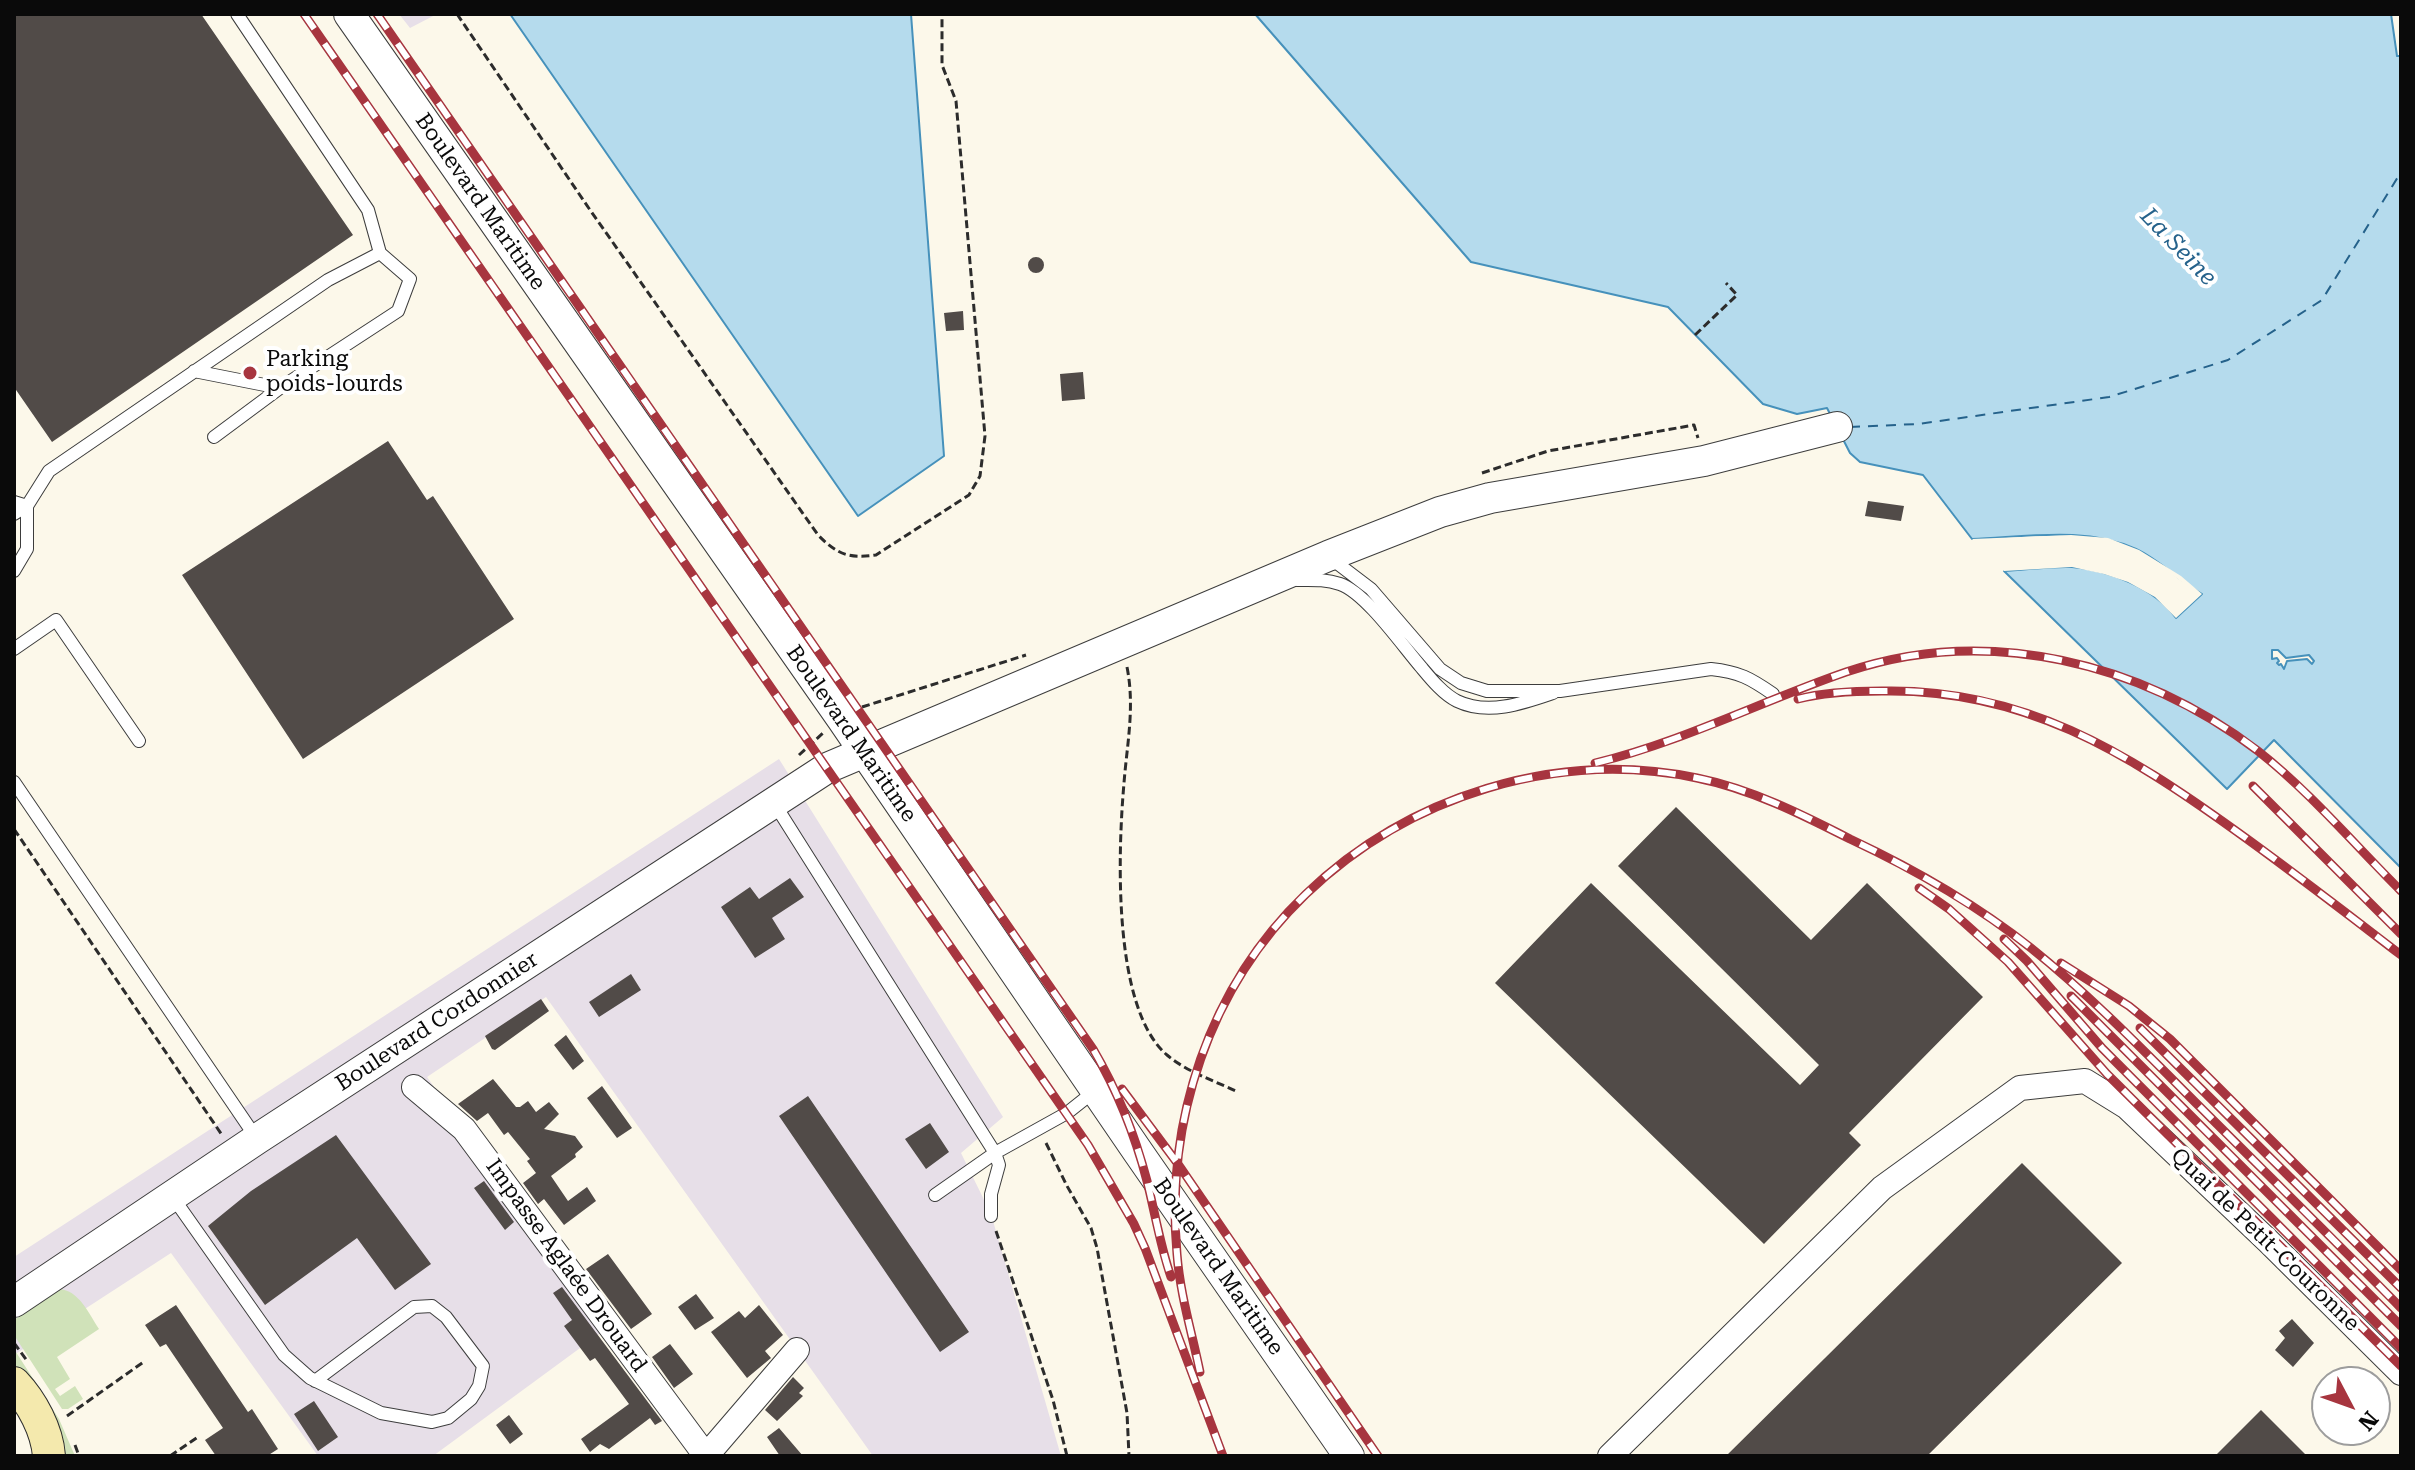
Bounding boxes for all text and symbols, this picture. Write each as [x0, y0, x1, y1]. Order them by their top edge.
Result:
street label: Boulevard Maritime [409, 109, 551, 295]
water label: La Seine [2134, 202, 2222, 292]
place label: Parking poids-lourds [266, 347, 403, 398]
marker: Parking poids-lourds [241, 364, 259, 382]
street label: Boulevard Maritime [780, 641, 922, 827]
street label: Boulevard Cordonnier [331, 947, 543, 1097]
street label: Quai de Petit-Couronne [2165, 1143, 2365, 1337]
street label: Impasse Aglaée Drouard [480, 1154, 652, 1378]
street label: Boulevard Maritime [1147, 1174, 1289, 1360]
north arrow [2311, 1366, 2391, 1446]
text: N [2353, 1406, 2383, 1435]

